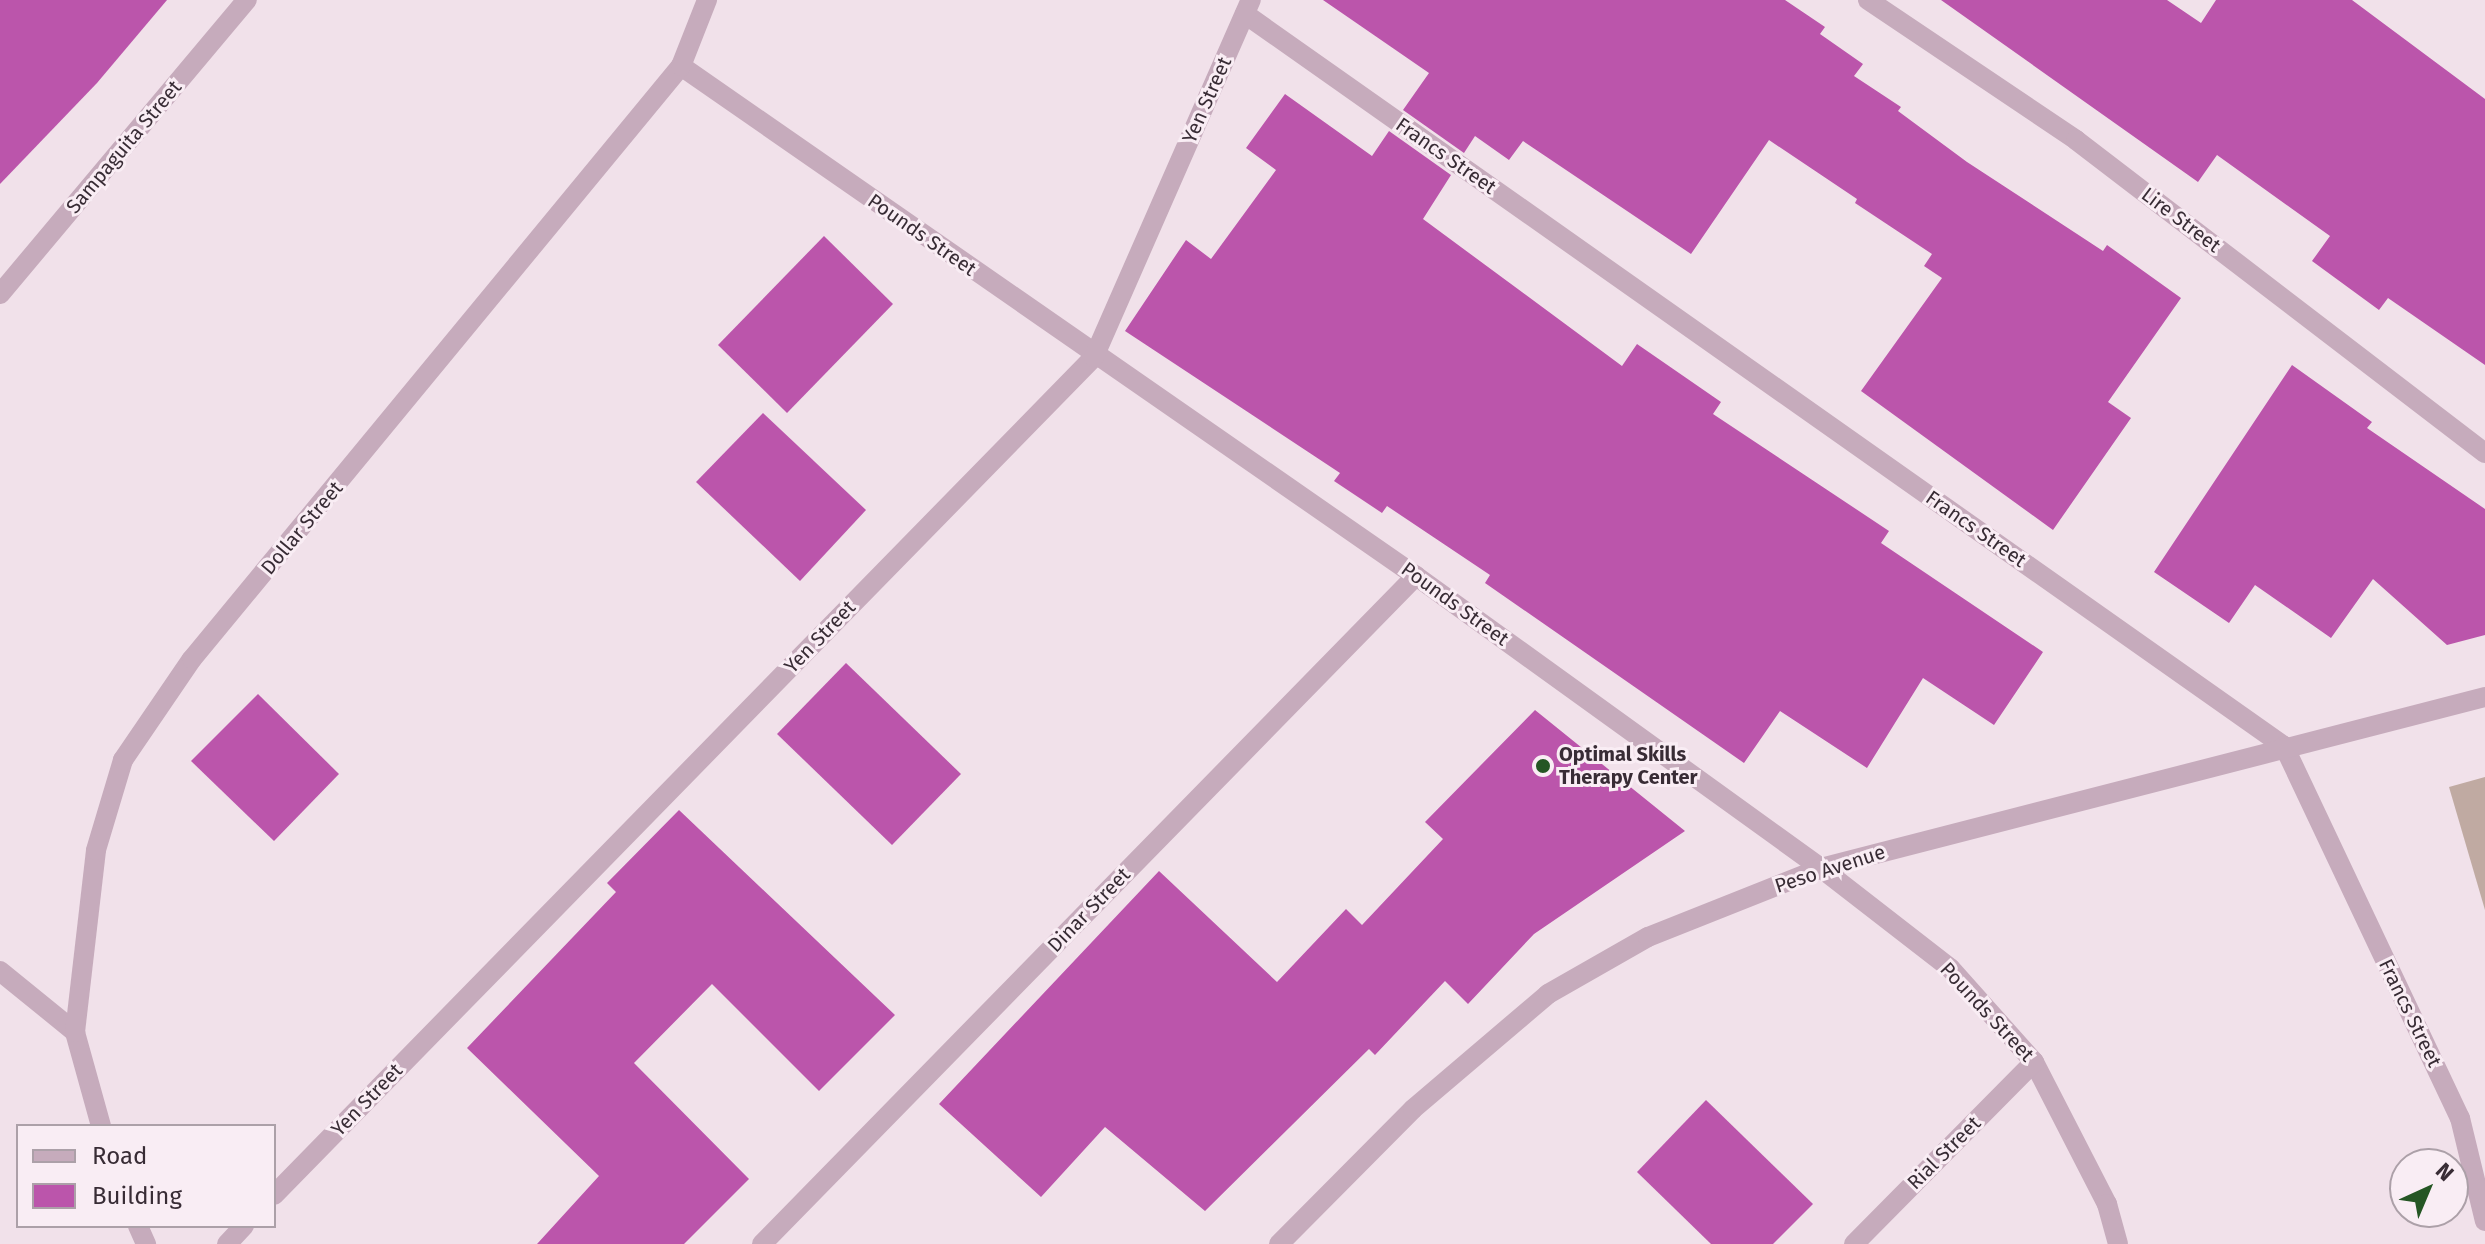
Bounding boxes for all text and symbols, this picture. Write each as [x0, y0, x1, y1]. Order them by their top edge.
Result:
street label: Yen Street [1177, 53, 1237, 147]
street label: Sampaguita Street [61, 76, 187, 218]
street label: Francs Street [1391, 113, 1501, 199]
street label: Lire Street [2137, 182, 2225, 258]
street label: Pounds Street [863, 189, 981, 281]
street label: Dollar Street [256, 476, 348, 580]
street label: Francs Street [1921, 486, 2031, 572]
street label: Pounds Street [1397, 557, 1513, 651]
street label: Yen Street [779, 596, 861, 678]
place label: Optimal Skills Therapy Center [1559, 742, 1698, 789]
marker: Optimal Skills Therapy Center [1534, 757, 1552, 775]
street label: Peso Avenue [1772, 840, 1888, 898]
street label: Dinar Street [1043, 863, 1135, 957]
street label: Francs Street [2374, 955, 2446, 1071]
street label: Pounds Street [1935, 957, 2039, 1067]
street label: Yen Street [326, 1059, 408, 1141]
street label: Rial Street [1902, 1111, 1986, 1195]
legend [16, 1124, 276, 1228]
text: Road [92, 1142, 147, 1170]
north arrow [2389, 1148, 2469, 1228]
text: N [2430, 1157, 2459, 1187]
text: Building [92, 1182, 182, 1210]

